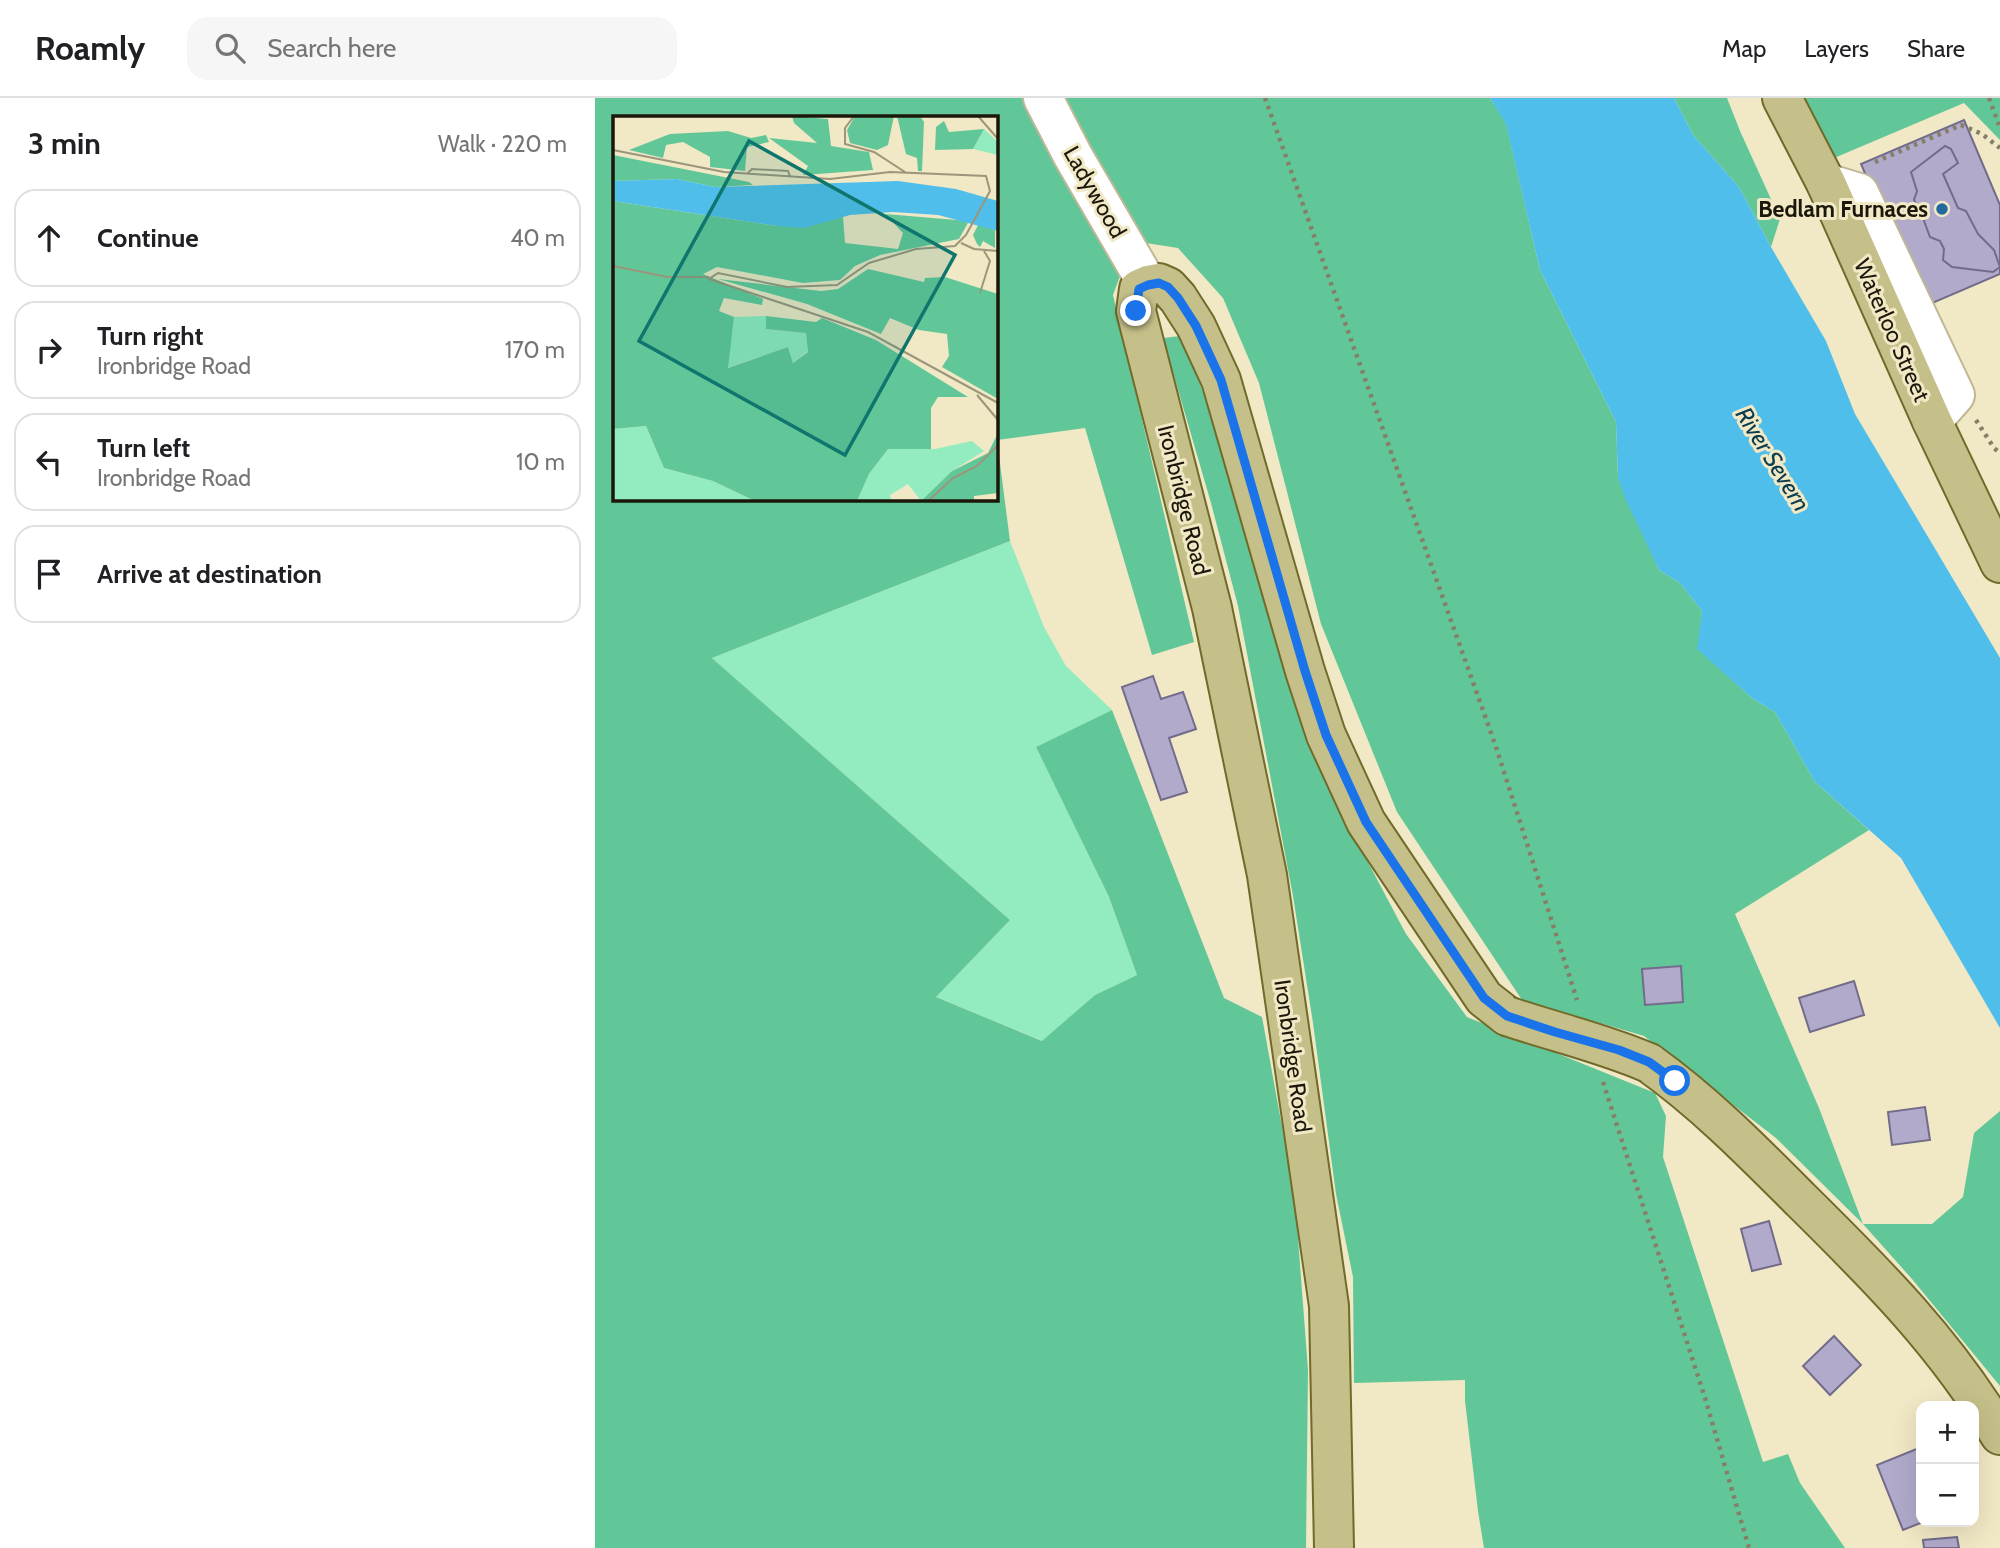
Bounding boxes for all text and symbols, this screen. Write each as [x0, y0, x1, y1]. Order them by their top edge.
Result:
search box [187, 17, 677, 80]
text: Roamly [35, 28, 145, 68]
icon: search [211, 29, 249, 67]
text: Search here [267, 32, 396, 64]
text: Map [1722, 34, 1766, 63]
text: Layers [1804, 34, 1869, 63]
text: Share [1907, 34, 1965, 63]
inset map [613, 116, 997, 500]
text: 3 min [28, 125, 101, 162]
text: Walk · 220 m [438, 130, 567, 158]
street label: Ladywood [1057, 141, 1133, 243]
place label: Bedlam Furnaces [1758, 195, 1928, 223]
marker: Bedlam Furnaces [1934, 201, 1950, 217]
icon: ahead [30, 219, 68, 257]
text: Continue [97, 222, 199, 254]
text: 40 m [510, 224, 565, 252]
street label: Waterloo Street [1848, 254, 1936, 406]
route end [1120, 295, 1151, 326]
text: Turn right [97, 320, 203, 352]
icon: right [30, 331, 68, 369]
text: 170 m [505, 336, 565, 364]
text: Ironbridge Road [97, 352, 251, 380]
water label: River Severn [1730, 402, 1816, 516]
street label: Ironbridge Road [1152, 422, 1216, 578]
text: Turn left [97, 432, 190, 464]
icon: left [30, 443, 68, 481]
text: 10 m [516, 448, 565, 476]
text: Ironbridge Road [97, 464, 251, 492]
icon: arrive [30, 555, 68, 593]
text: Arrive at destination [97, 558, 322, 590]
street label: Ironbridge Road [1268, 978, 1318, 1134]
route start [1659, 1065, 1690, 1096]
map controls [1916, 1401, 1979, 1527]
button: + [1916, 1401, 1979, 1464]
button: − [1916, 1464, 1979, 1527]

